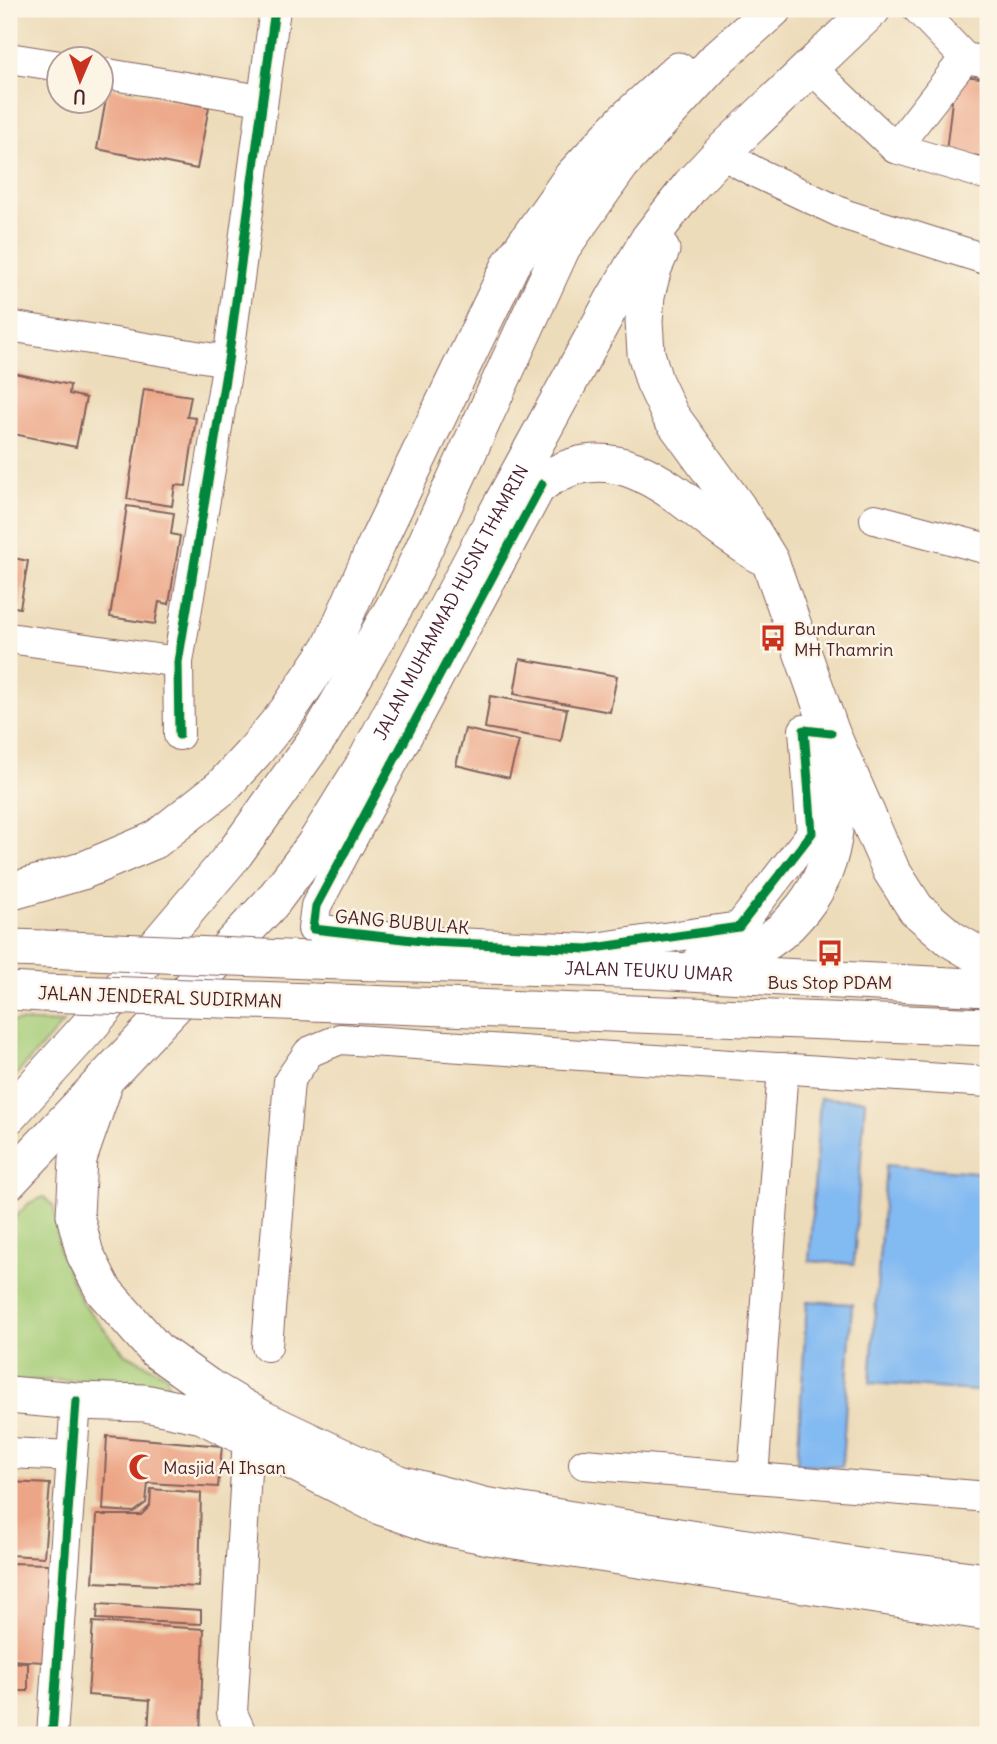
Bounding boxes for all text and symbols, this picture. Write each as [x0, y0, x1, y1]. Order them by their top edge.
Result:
north arrow [46, 46, 116, 116]
text: U [72, 85, 86, 109]
street label: JALAN MUHAMMAD HUSNI THAMRIN [368, 461, 533, 744]
place label: Bunduran MH Thamrin [794, 617, 894, 661]
bus stop icon: Bunduran MH Thamrin [758, 623, 788, 653]
street label: GANG BUBULAK [334, 905, 470, 939]
bus stop icon: Bus Stop PDAM [815, 938, 845, 968]
street label: JALAN TEUKU UMAR [564, 956, 734, 986]
place label: Bus Stop PDAM [768, 971, 892, 994]
street label: JALAN JENDERAL SUDIRMAN [37, 981, 283, 1013]
mosque icon: Masjid Al Ihsan [127, 1452, 157, 1482]
place label: Masjid Al Ihsan [163, 1456, 286, 1479]

